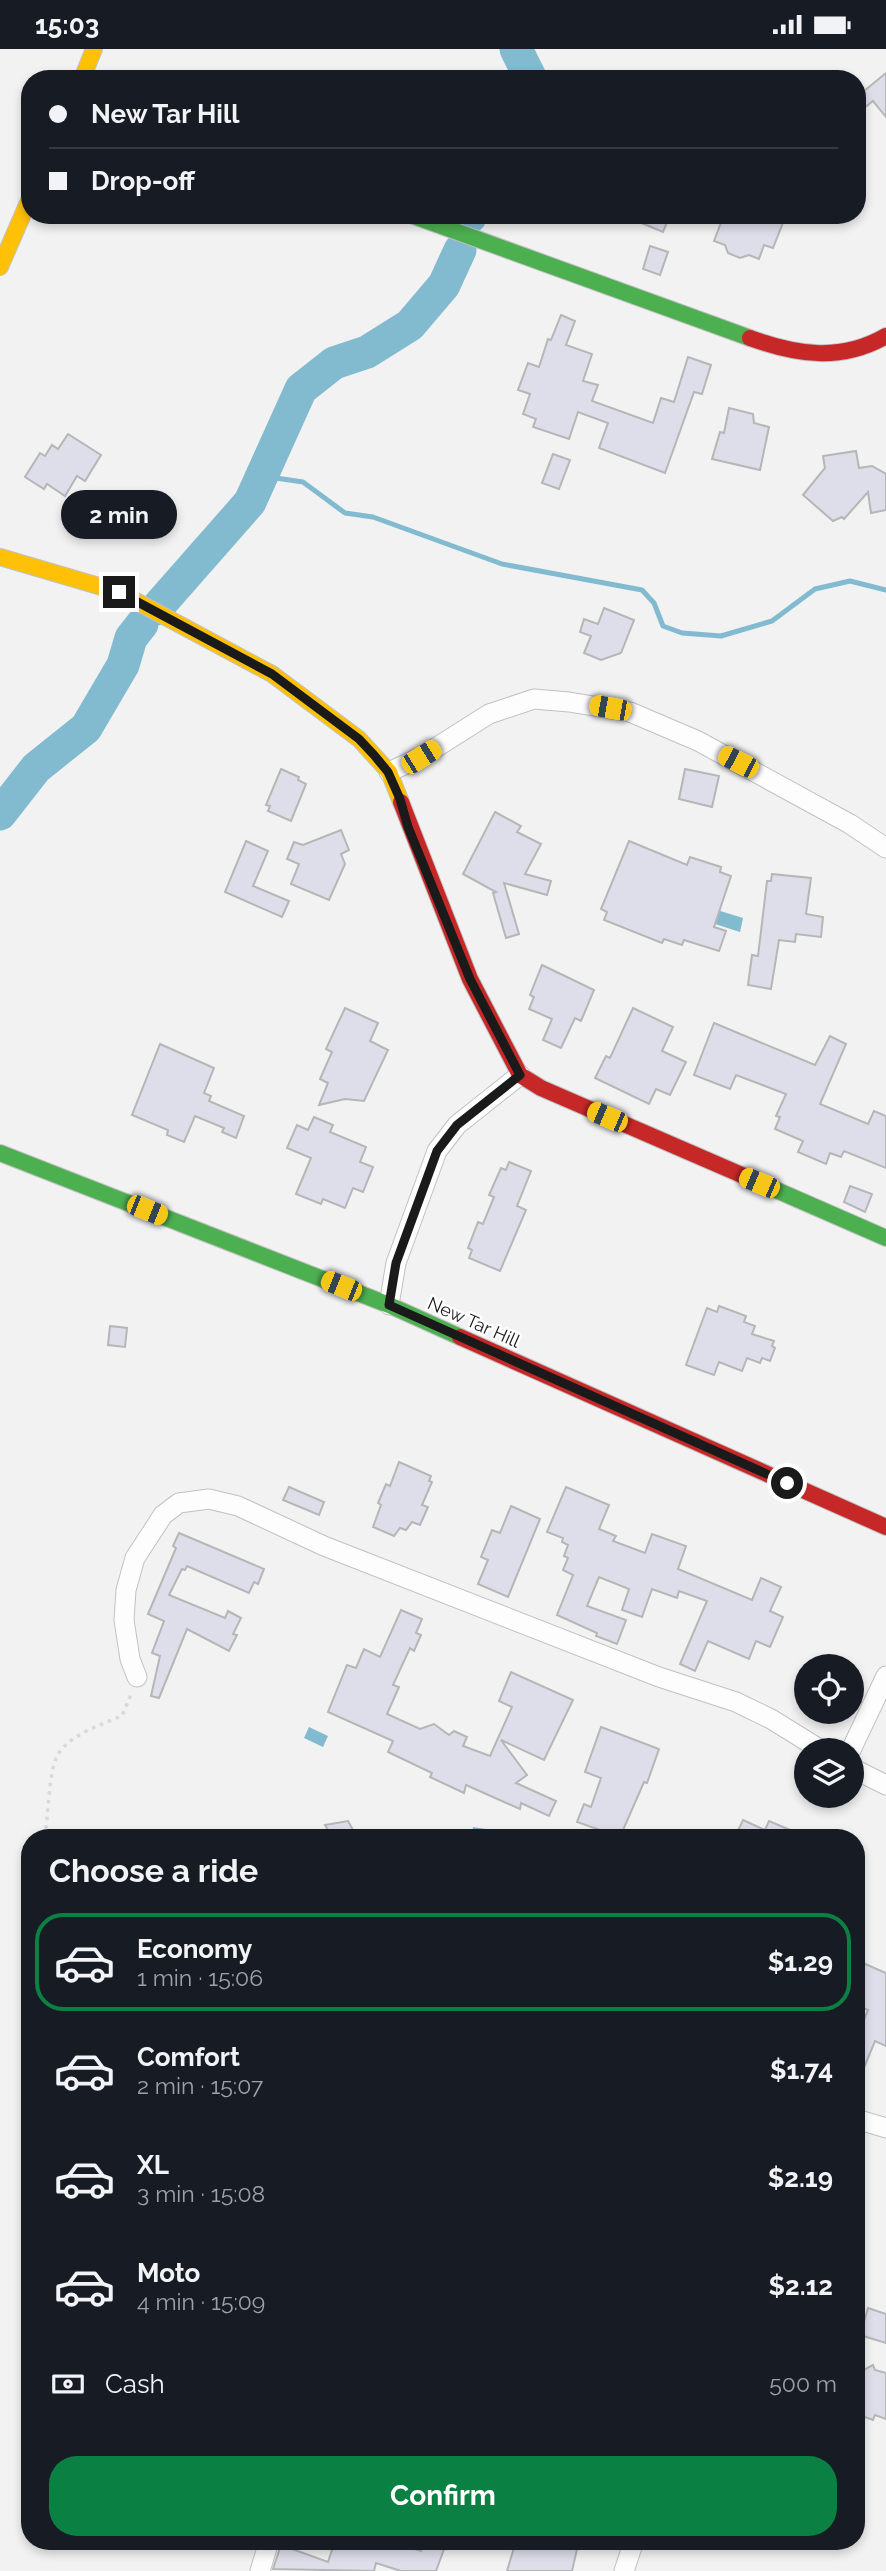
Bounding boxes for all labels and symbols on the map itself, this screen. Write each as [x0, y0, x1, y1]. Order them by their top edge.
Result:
callout: 2 min [61, 491, 177, 539]
route end [103, 576, 135, 608]
car [588, 694, 633, 722]
car [398, 737, 445, 777]
car [715, 743, 762, 781]
car [584, 1099, 631, 1135]
car [736, 1165, 783, 1201]
car [124, 1192, 171, 1228]
car [318, 1268, 365, 1304]
street label: New Tar Hill [425, 1292, 523, 1352]
route start [771, 1467, 803, 1499]

